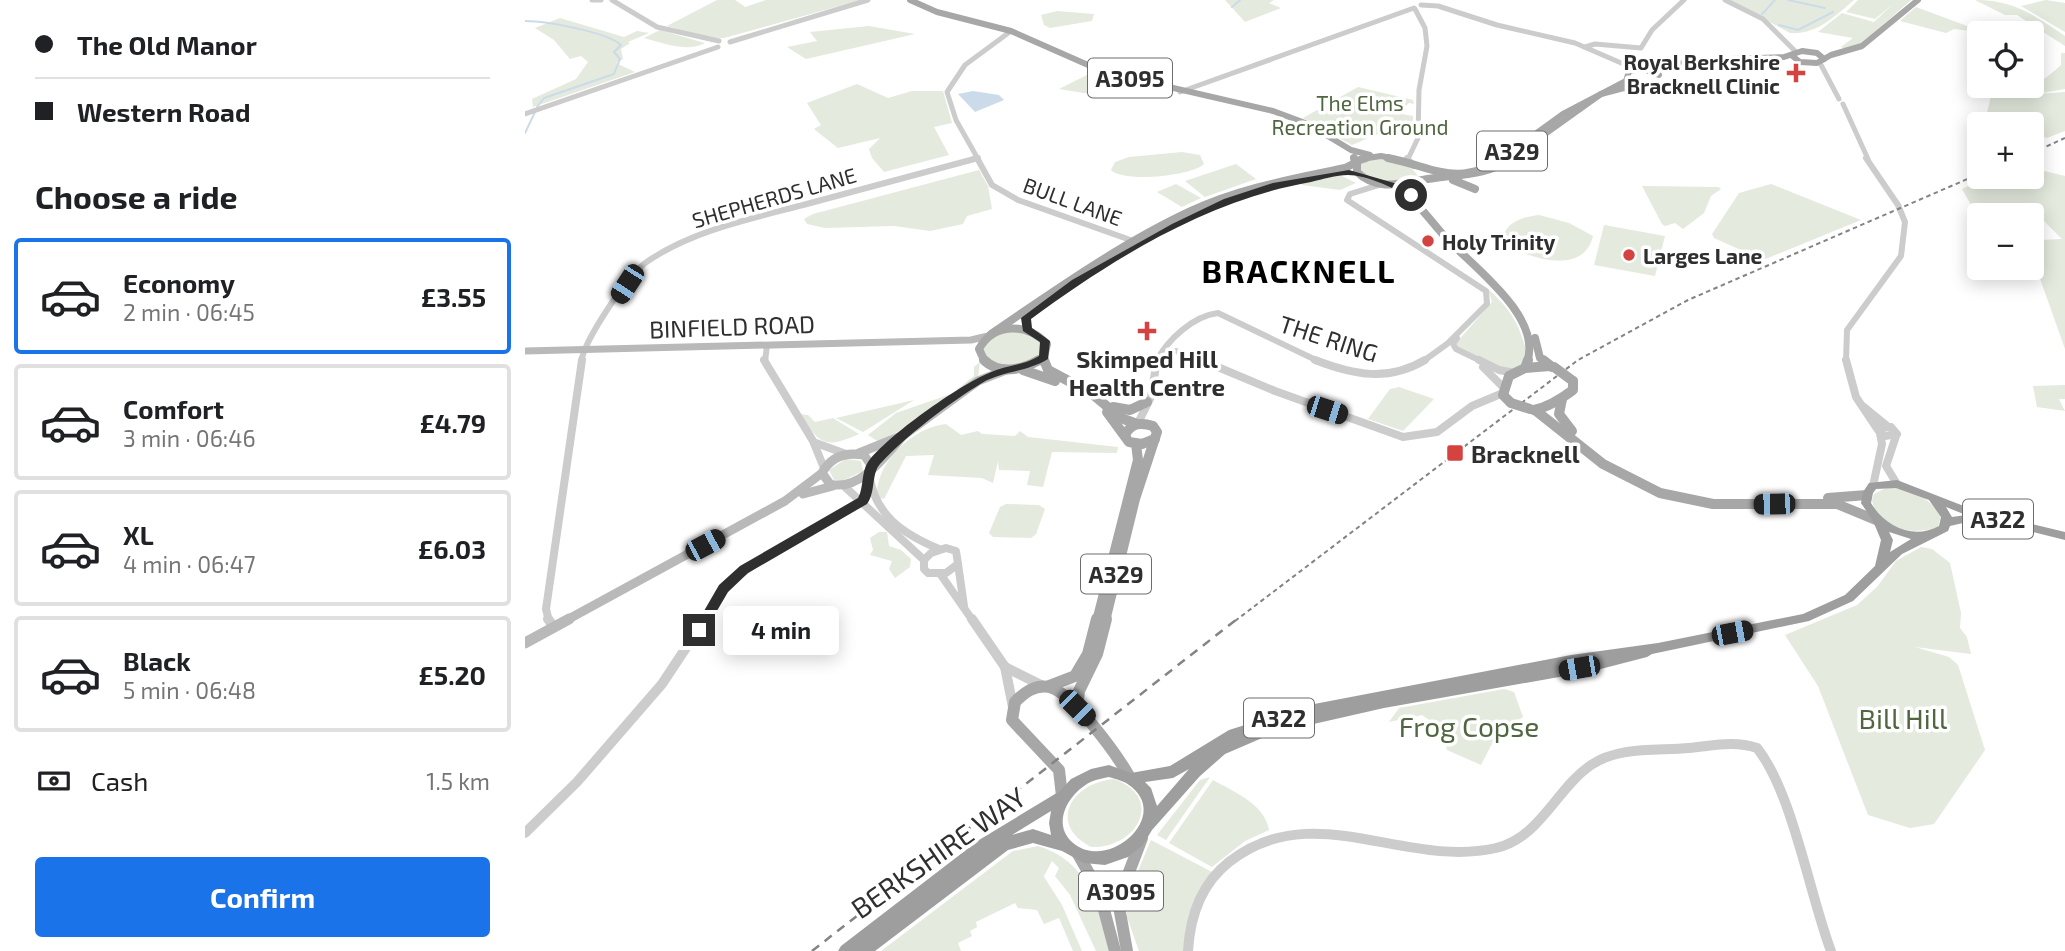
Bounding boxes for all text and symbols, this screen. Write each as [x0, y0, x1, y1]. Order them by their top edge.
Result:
map controls [1967, 21, 2044, 280]
button: locate [1967, 21, 2044, 98]
text: The Old Manor [77, 29, 257, 60]
place label: Royal Berkshire Bracknell Clinic [1623, 49, 1780, 98]
road number: A3095 [1088, 58, 1172, 97]
marker: Royal Berkshire Bracknell Clinic [1786, 63, 1806, 83]
park label: The Elms Recreation Ground [1272, 90, 1448, 139]
text: Western Road [77, 96, 250, 127]
button: + [1967, 112, 2044, 189]
road number: A329 [1477, 132, 1547, 170]
street label: SHEPHERDS LANE [689, 162, 859, 232]
street label: BULL LANE [1020, 172, 1126, 230]
text: Choose a ride [35, 177, 238, 215]
route start [1395, 179, 1427, 211]
button: − [1967, 203, 2044, 280]
place label: Holy Trinity [1442, 229, 1556, 255]
marker: Holy Trinity [1420, 233, 1436, 249]
place label: Larges Lane [1643, 243, 1763, 268]
marker: Larges Lane [1621, 247, 1637, 263]
district label: BRACKNELL [1202, 251, 1396, 289]
car [607, 261, 648, 307]
icon: car [39, 265, 102, 328]
text: Economy [123, 267, 235, 298]
text: £3.55 [421, 281, 486, 312]
text: 2 min · 06:45 [123, 298, 255, 326]
street label: THE RING [1276, 308, 1382, 368]
street label: BINFIELD ROAD [649, 309, 815, 343]
marker: Skimped Hill Health Centre [1137, 321, 1157, 341]
place label: Skimped Hill Health Centre [1069, 344, 1225, 401]
icon: car [39, 391, 102, 454]
text: Comfort [123, 393, 224, 424]
car [1304, 394, 1351, 426]
text: £4.79 [420, 407, 486, 438]
text: 3 min · 06:46 [123, 424, 256, 452]
place label: Bracknell [1471, 439, 1580, 468]
marker: Bracknell [1445, 443, 1465, 463]
car [1753, 493, 1796, 515]
road number: A322 [1963, 499, 2033, 538]
icon: car [39, 517, 102, 580]
text: XL [123, 519, 154, 550]
car [682, 526, 729, 564]
text: £6.03 [418, 533, 486, 564]
text: 4 min · 06:47 [123, 550, 256, 578]
road number: A329 [1081, 554, 1151, 594]
callout: 4 min [723, 606, 839, 654]
route end [683, 614, 715, 646]
text: 4 min [751, 616, 811, 644]
car [1710, 619, 1755, 647]
icon: car [39, 643, 102, 706]
text: Black [123, 645, 191, 676]
car [1557, 654, 1602, 682]
text: £5.20 [419, 659, 486, 690]
text: 5 min · 06:48 [123, 676, 256, 704]
car [1055, 686, 1100, 730]
road number: A322 [1244, 698, 1314, 738]
park label: Bill Hill [1859, 701, 1948, 735]
park label: Frog Copse [1399, 709, 1539, 743]
icon: cash [35, 762, 73, 800]
text: Cash [91, 765, 148, 796]
text: 1.5 km [426, 767, 490, 795]
street label: BERKSHIRE WAY [844, 779, 1032, 925]
button: Confirm [35, 857, 490, 937]
road number: A3095 [1079, 872, 1163, 911]

